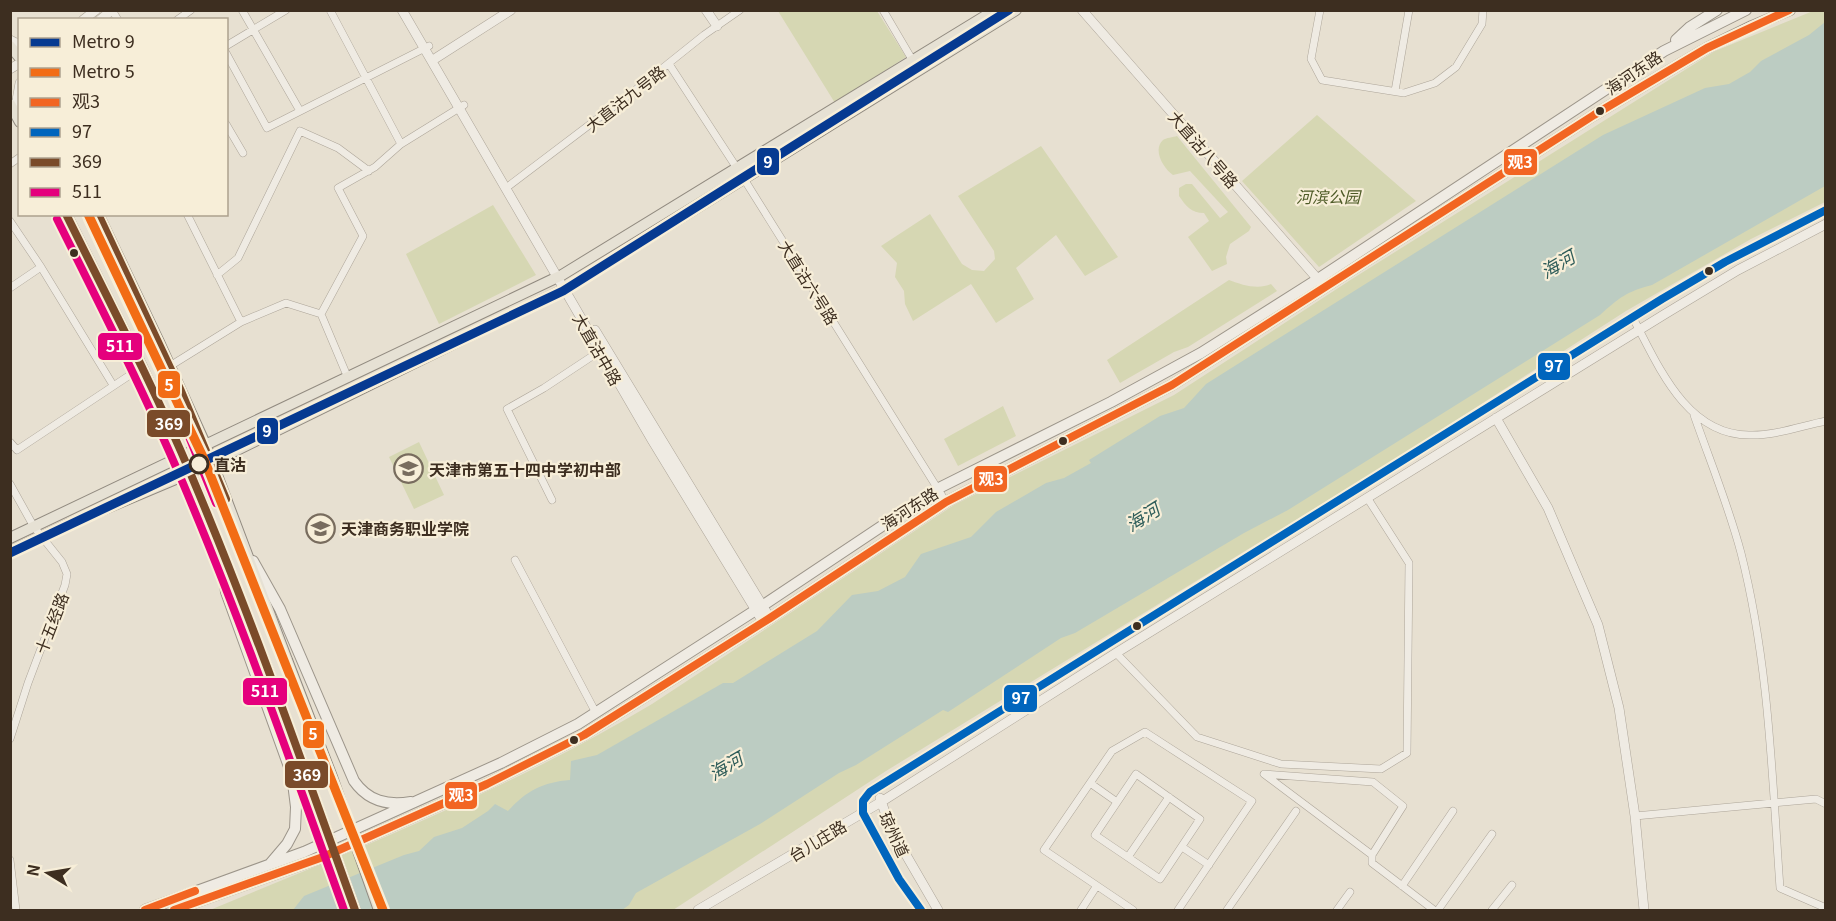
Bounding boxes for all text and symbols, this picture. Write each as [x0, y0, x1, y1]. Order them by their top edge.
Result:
legend [18, 18, 228, 216]
text: Metro 9 [72, 27, 135, 53]
street label: 海河东路 [1600, 44, 1666, 100]
text: Metro 5 [72, 57, 135, 83]
street label: 大直沽九号路 [580, 59, 670, 137]
text: 观3 [72, 87, 100, 113]
street label: 大直沽八号路 [1163, 105, 1245, 193]
unlabelled marker [1594, 105, 1606, 117]
text: 97 [72, 117, 92, 143]
text: 369 [72, 147, 102, 173]
line badge: 9 [756, 147, 780, 176]
line badge: 观3 [1503, 148, 1538, 176]
text: 9 [763, 149, 773, 173]
text: 观3 [1507, 149, 1533, 173]
text: 511 [72, 177, 102, 203]
park label: 河滨公园 [1296, 184, 1362, 208]
street label: 大直沽六号路 [773, 235, 845, 329]
water label: 海河 [1535, 241, 1582, 283]
unlabelled marker [68, 247, 80, 259]
unlabelled marker [1703, 265, 1715, 277]
street label: 大直沽中路 [568, 308, 628, 390]
line badge: 511 [97, 332, 143, 361]
text: 511 [106, 333, 134, 357]
line badge: 97 [1537, 352, 1571, 381]
text: 97 [1545, 353, 1563, 377]
line badge: 5 [157, 370, 181, 399]
text: 5 [164, 372, 174, 396]
line badge: 369 [146, 409, 191, 438]
text: 369 [155, 411, 183, 435]
line badge: 9 [256, 417, 279, 445]
text: 9 [262, 418, 272, 442]
unlabelled marker [1057, 435, 1069, 447]
place label: 直沽 [214, 452, 246, 476]
school or university icon: 天津市第五十四中学初中部 [392, 453, 424, 485]
marker: 直沽 [189, 454, 209, 474]
place label: 天津市第五十四中学初中部 [429, 457, 621, 481]
line badge: 观3 [973, 465, 1008, 493]
text: 观3 [978, 466, 1004, 490]
street label: 海河东路 [876, 481, 942, 535]
water label: 海河 [1120, 494, 1167, 537]
school or university icon: 天津商务职业学院 [304, 512, 336, 544]
place label: 天津商务职业学院 [341, 516, 469, 540]
street label: 十五经路 [28, 589, 74, 657]
unlabelled marker [1131, 620, 1143, 632]
line badge: 511 [242, 677, 288, 706]
text: 511 [251, 678, 279, 702]
line badge: 97 [1003, 684, 1038, 713]
text: 97 [1012, 685, 1030, 709]
line badge: 5 [302, 720, 325, 749]
text: 5 [308, 721, 318, 745]
unlabelled marker [568, 734, 580, 746]
water label: 海河 [703, 743, 750, 785]
line badge: 369 [284, 760, 329, 789]
text: 369 [293, 762, 321, 786]
line badge: 观3 [444, 781, 478, 810]
text: 观3 [448, 782, 474, 806]
street label: 琼州道 [874, 807, 916, 861]
street label: 台儿庄路 [783, 813, 851, 867]
north arrow [18, 843, 78, 903]
text: N [19, 862, 45, 878]

